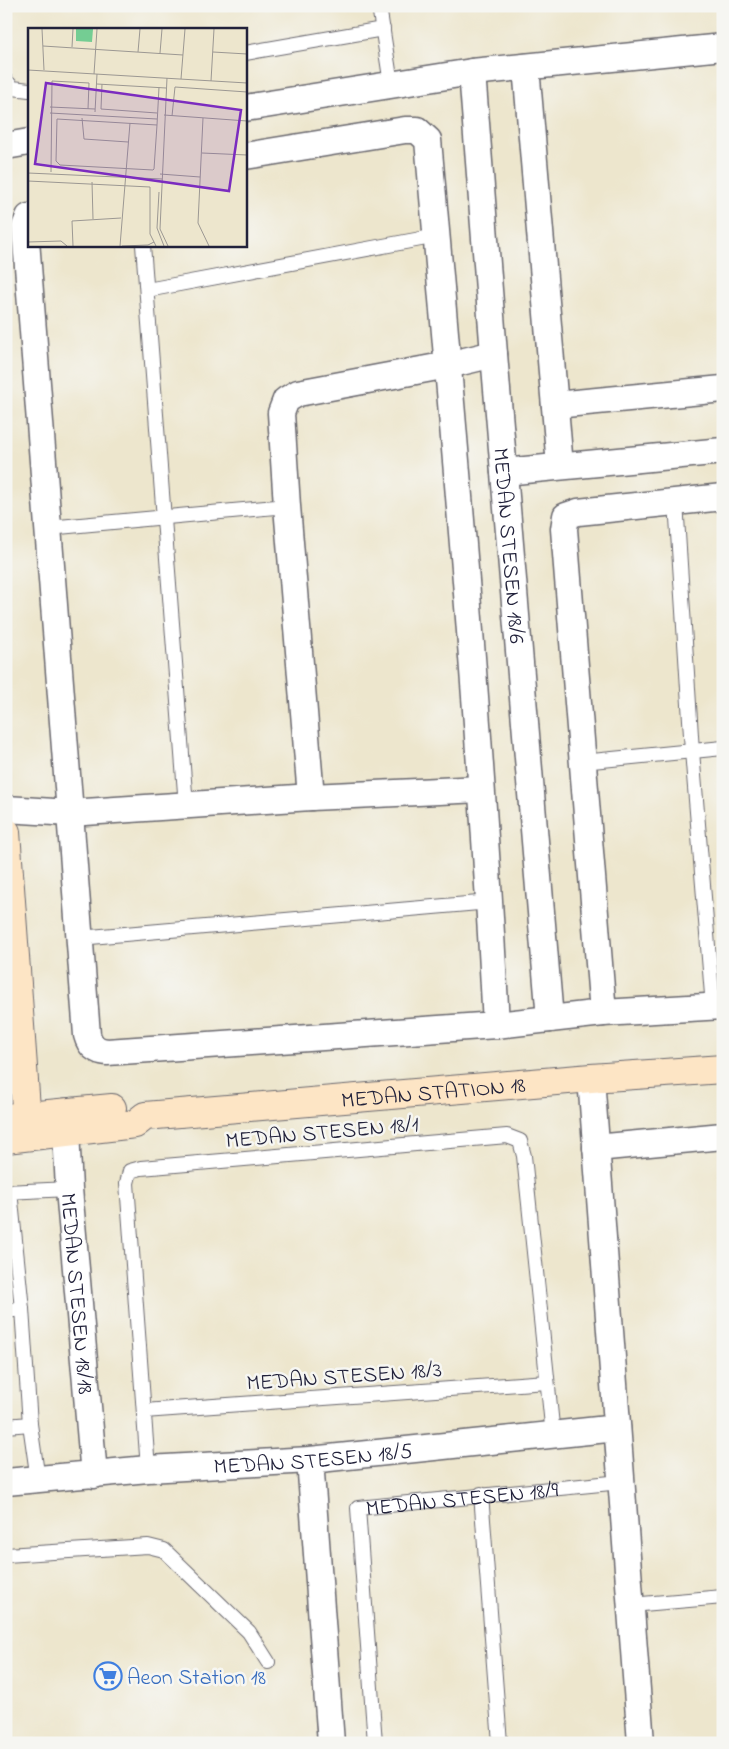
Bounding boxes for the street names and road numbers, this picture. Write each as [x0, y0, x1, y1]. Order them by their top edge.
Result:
street label: MEDAN STESEN 18/6 [483, 446, 531, 645]
street label: MEDAN STATION 18 [340, 1071, 527, 1118]
street label: MEDAN STESEN 18/1 [224, 1110, 420, 1158]
street label: MEDAN STESEN 18/18 [50, 1192, 100, 1396]
street label: MEDAN STESEN 18/3 [245, 1355, 443, 1401]
street label: MEDAN STESEN 18/5 [213, 1436, 414, 1484]
street label: MEDAN STESEN 18/9 [364, 1475, 560, 1526]

